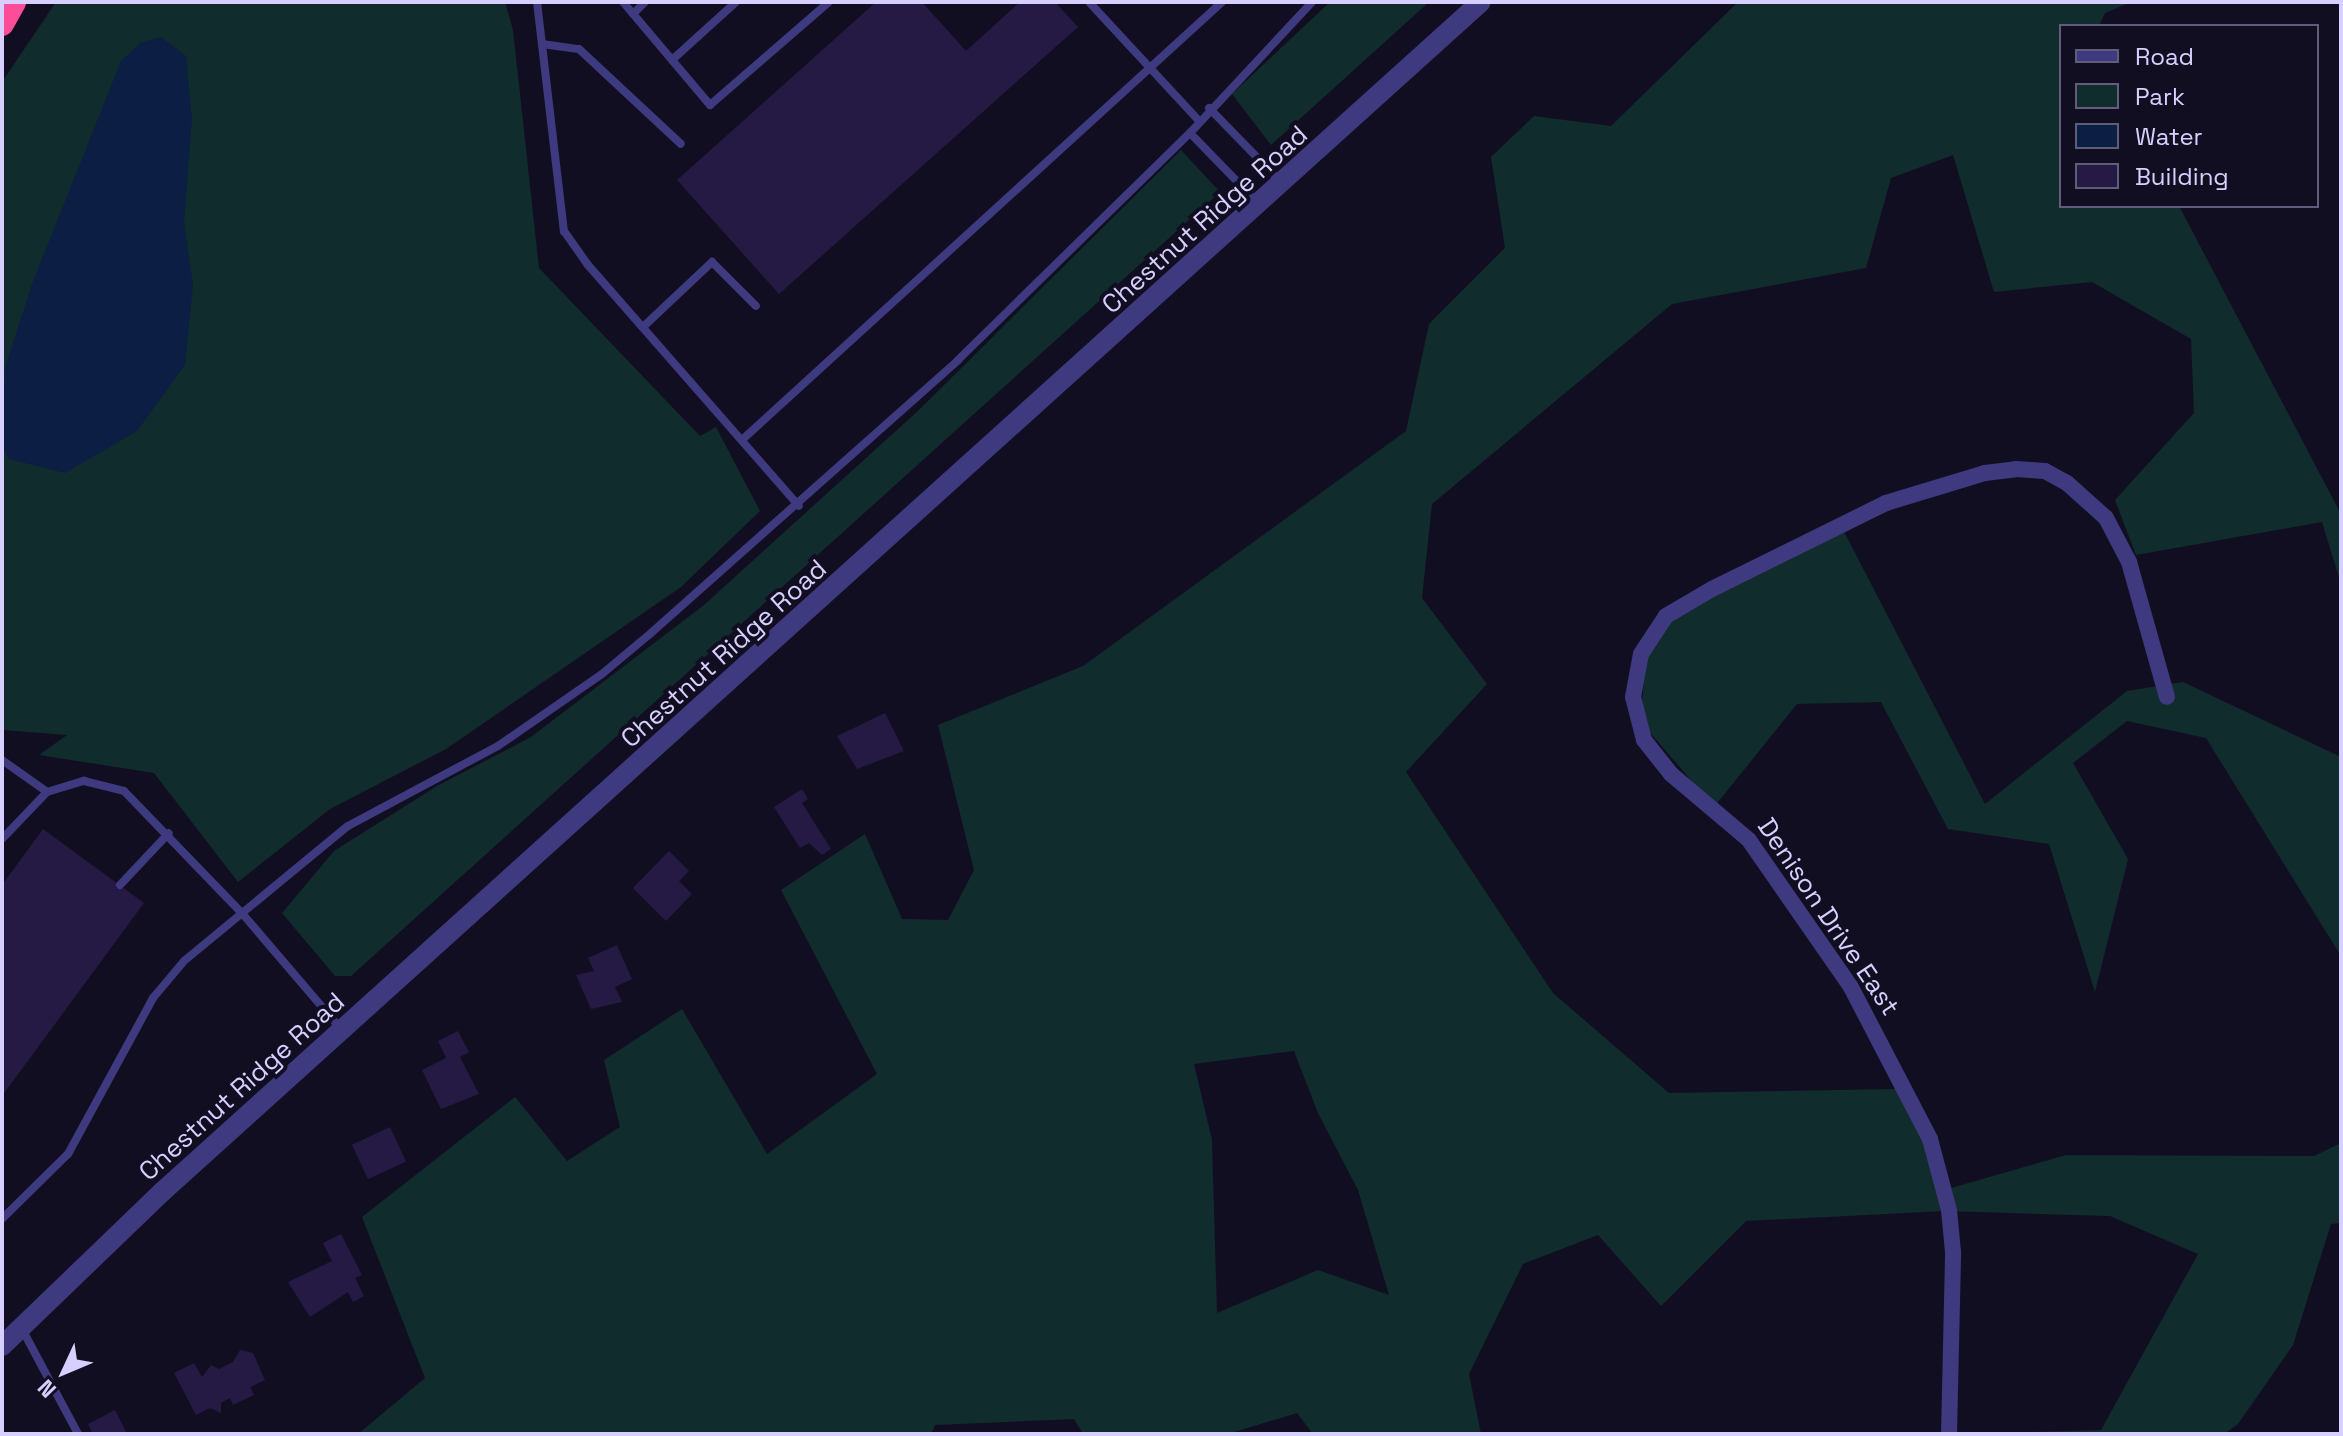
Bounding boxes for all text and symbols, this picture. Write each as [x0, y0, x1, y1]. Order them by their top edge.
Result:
legend [2059, 24, 2319, 208]
text: Road [2135, 41, 2194, 72]
text: Park [2135, 81, 2185, 112]
street label: Chestnut Ridge Road [1096, 119, 1314, 321]
text: Water [2135, 121, 2203, 152]
text: Building [2135, 161, 2229, 192]
street label: Chestnut Ridge Road [615, 553, 833, 755]
street label: Denison Drive East [1750, 812, 1906, 1022]
street label: Chestnut Ridge Road [133, 986, 351, 1188]
north arrow [24, 1332, 104, 1412]
text: N [32, 1374, 62, 1404]

